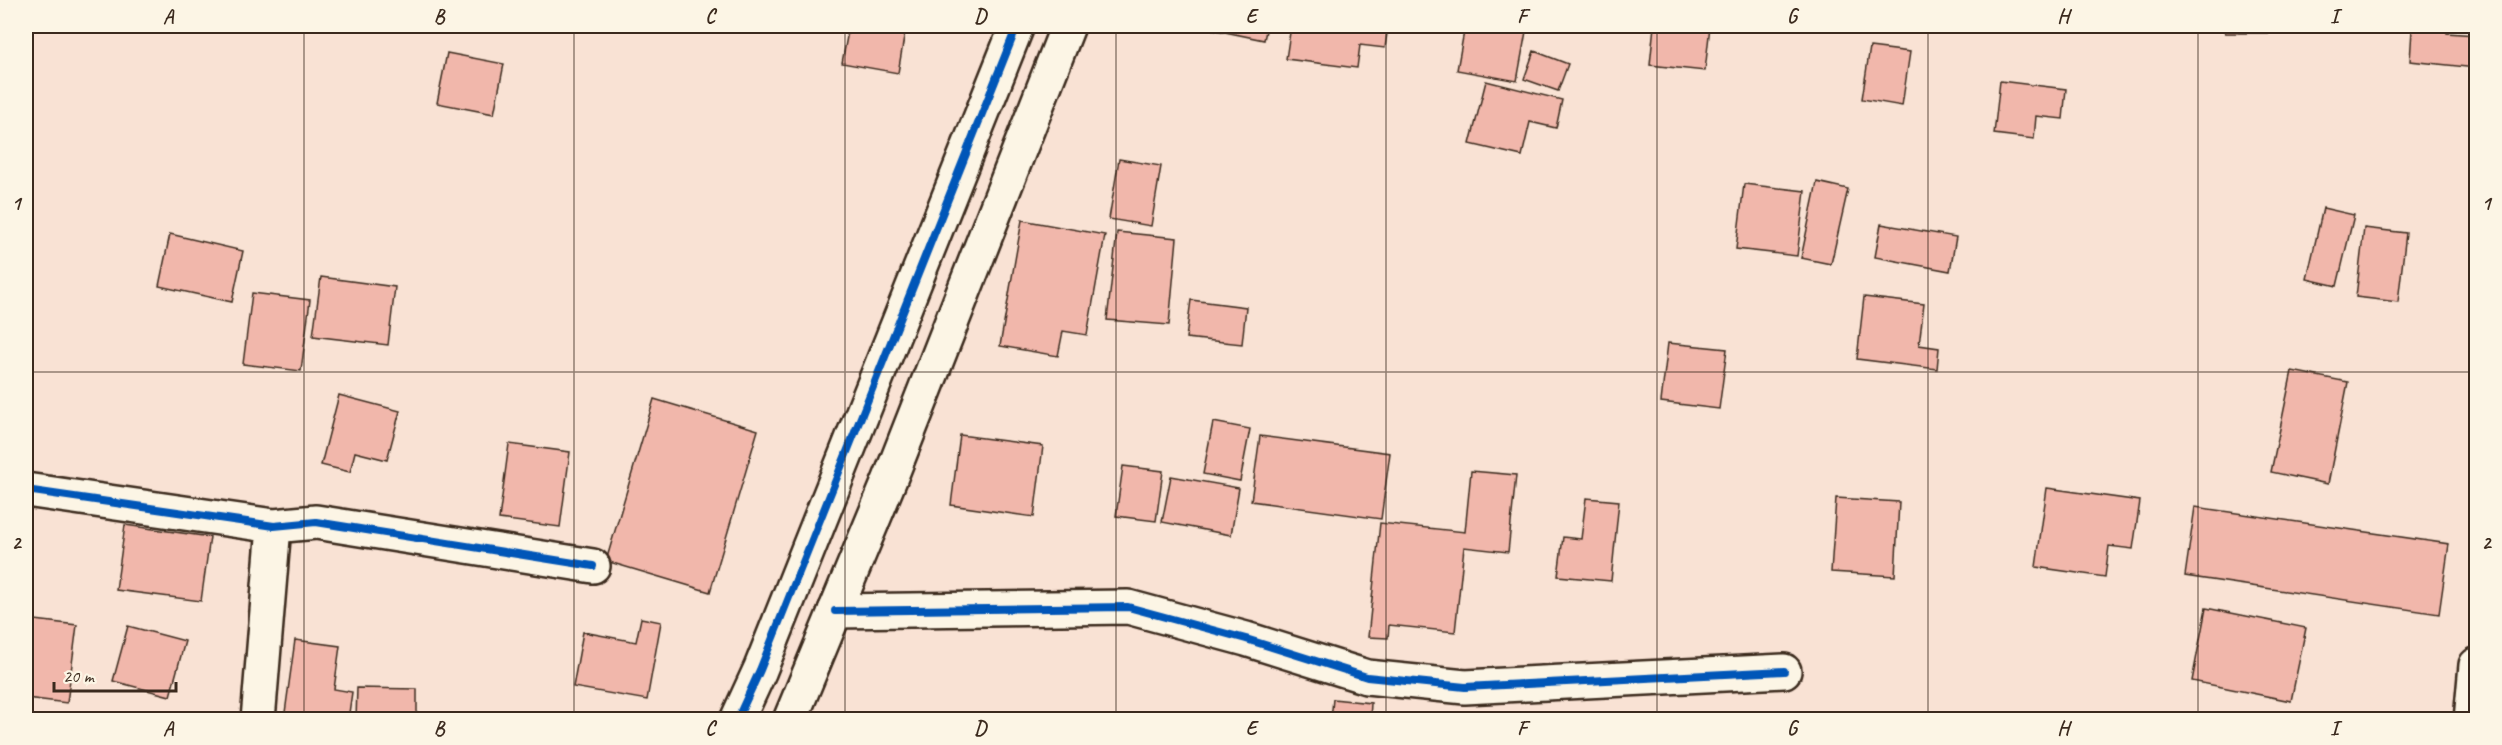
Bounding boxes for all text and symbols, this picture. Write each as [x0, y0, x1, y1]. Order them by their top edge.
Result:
text: A [163, 4, 175, 29]
text: B [434, 4, 446, 29]
text: C [705, 4, 717, 29]
text: D [974, 4, 988, 29]
text: E [1246, 4, 1260, 29]
text: F [1517, 4, 1531, 29]
text: G [1787, 4, 1800, 29]
text: H [2057, 4, 2072, 29]
text: I [2330, 4, 2343, 29]
text: 1 [12, 191, 23, 216]
text: 1 [2482, 191, 2493, 216]
text: 2 [12, 530, 23, 555]
text: 2 [2482, 530, 2493, 555]
scale bar [54, 655, 176, 693]
text: 20 m [63, 665, 96, 687]
text: A [163, 716, 175, 741]
text: B [434, 716, 446, 741]
text: C [705, 716, 717, 741]
text: D [974, 716, 988, 741]
text: E [1246, 716, 1260, 741]
text: F [1517, 716, 1531, 741]
text: G [1787, 716, 1800, 741]
text: H [2057, 716, 2072, 741]
text: I [2330, 716, 2343, 741]

